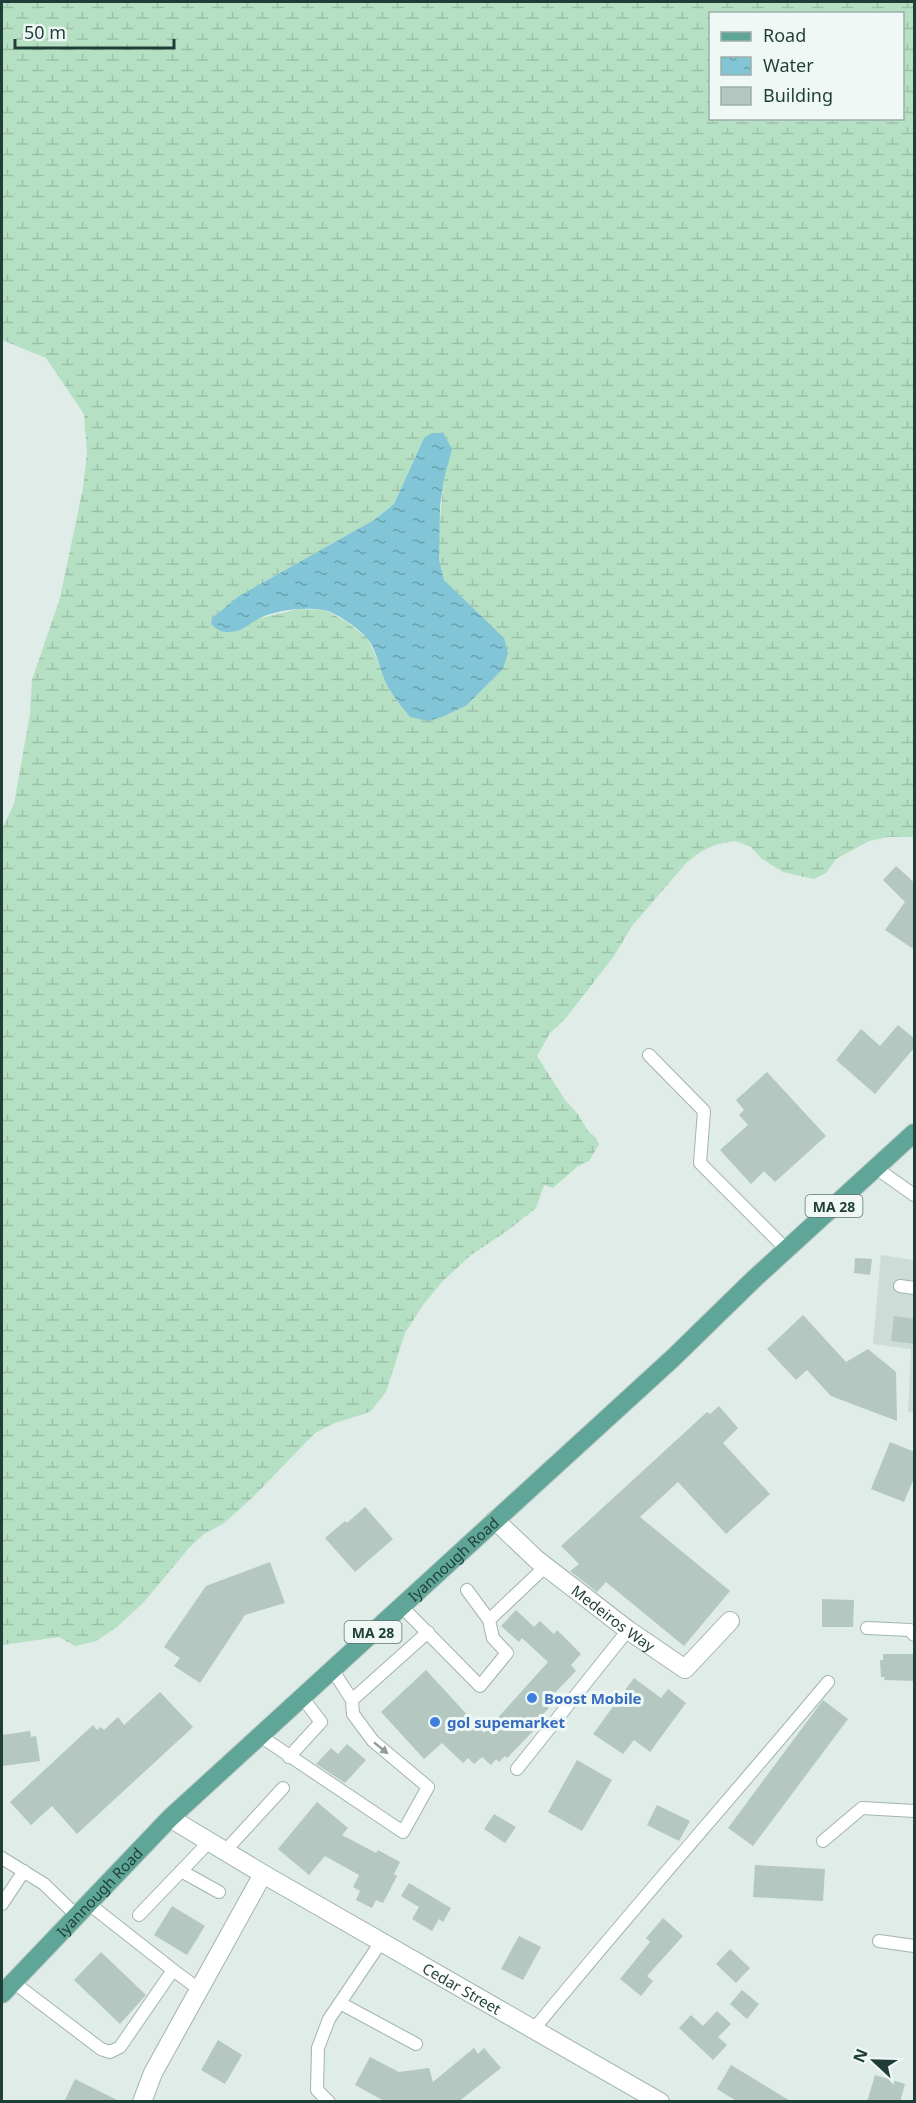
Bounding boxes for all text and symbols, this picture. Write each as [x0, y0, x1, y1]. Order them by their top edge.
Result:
scale bar [15, 12, 174, 50]
legend [709, 12, 904, 120]
text: 50 m [24, 20, 66, 44]
text: Road [763, 23, 806, 47]
text: Water [763, 53, 814, 77]
text: Building [763, 83, 833, 107]
road number: MA 28 [806, 1195, 862, 1217]
street label: Iyannough Road [403, 1512, 503, 1606]
street label: Medeiros Way [568, 1580, 659, 1656]
road number: MA 28 [344, 1621, 401, 1643]
place label: Boost Mobile [544, 1688, 642, 1708]
marker: Boost Mobile [525, 1691, 539, 1705]
place label: gol supemarket [447, 1712, 566, 1732]
marker: gol supemarket [428, 1715, 442, 1729]
one-way arrow [373, 1742, 389, 1755]
street label: Iyannough Road [52, 1843, 147, 1941]
street label: Cedar Street [419, 1958, 505, 2019]
north arrow [844, 2031, 904, 2091]
text: N [847, 2045, 873, 2066]

